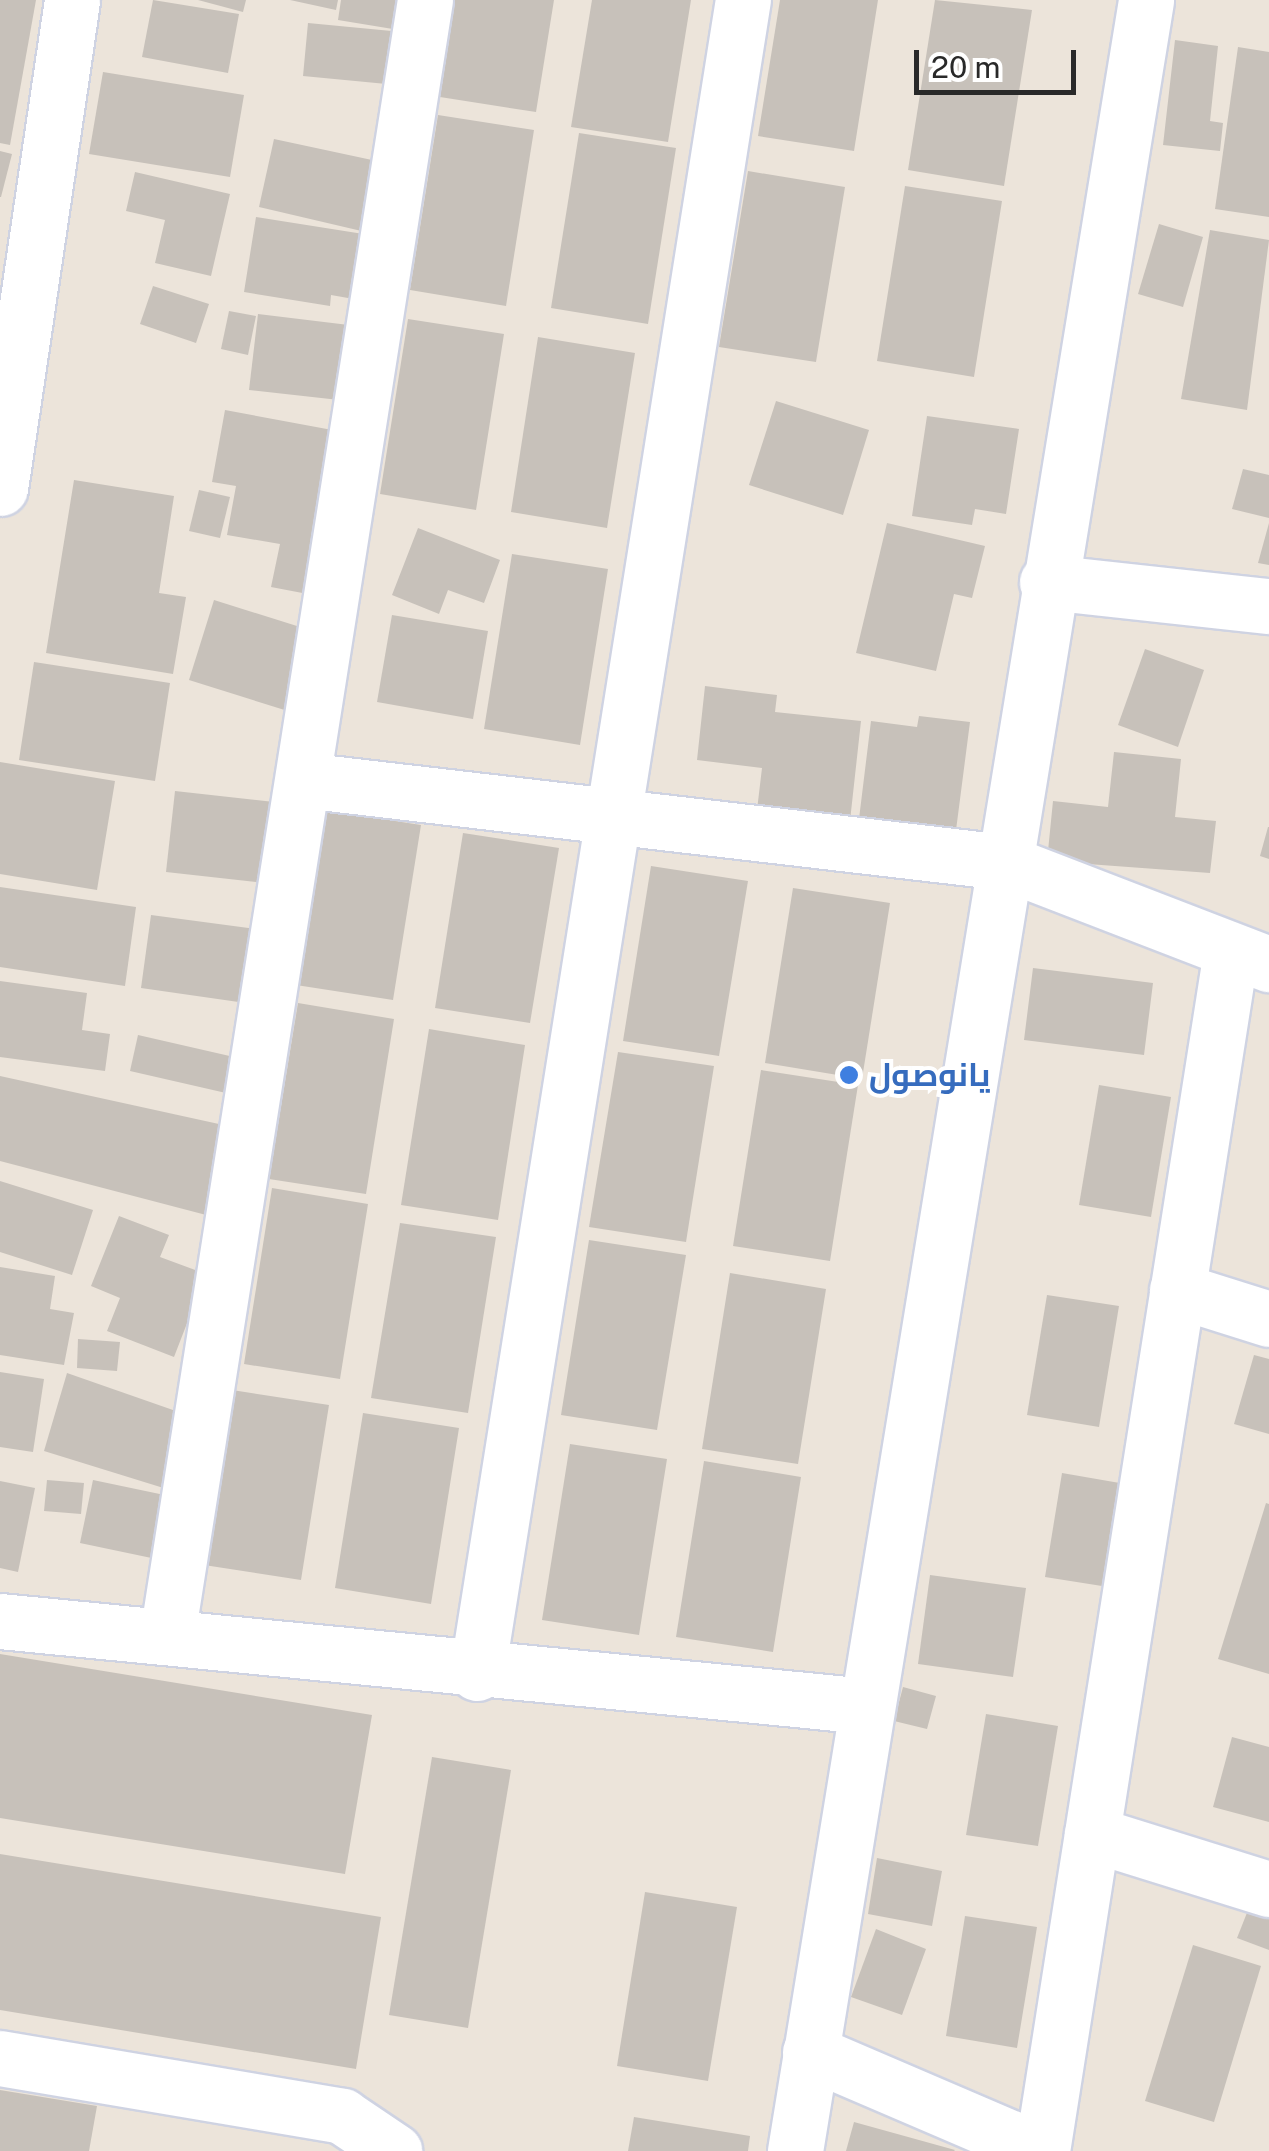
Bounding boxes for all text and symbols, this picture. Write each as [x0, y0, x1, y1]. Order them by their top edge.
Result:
scale bar [919, 30, 1082, 92]
text: 20 m [931, 49, 1000, 85]
place label: يانوصول [869, 1056, 991, 1094]
marker: يانوصول [838, 1064, 860, 1086]

